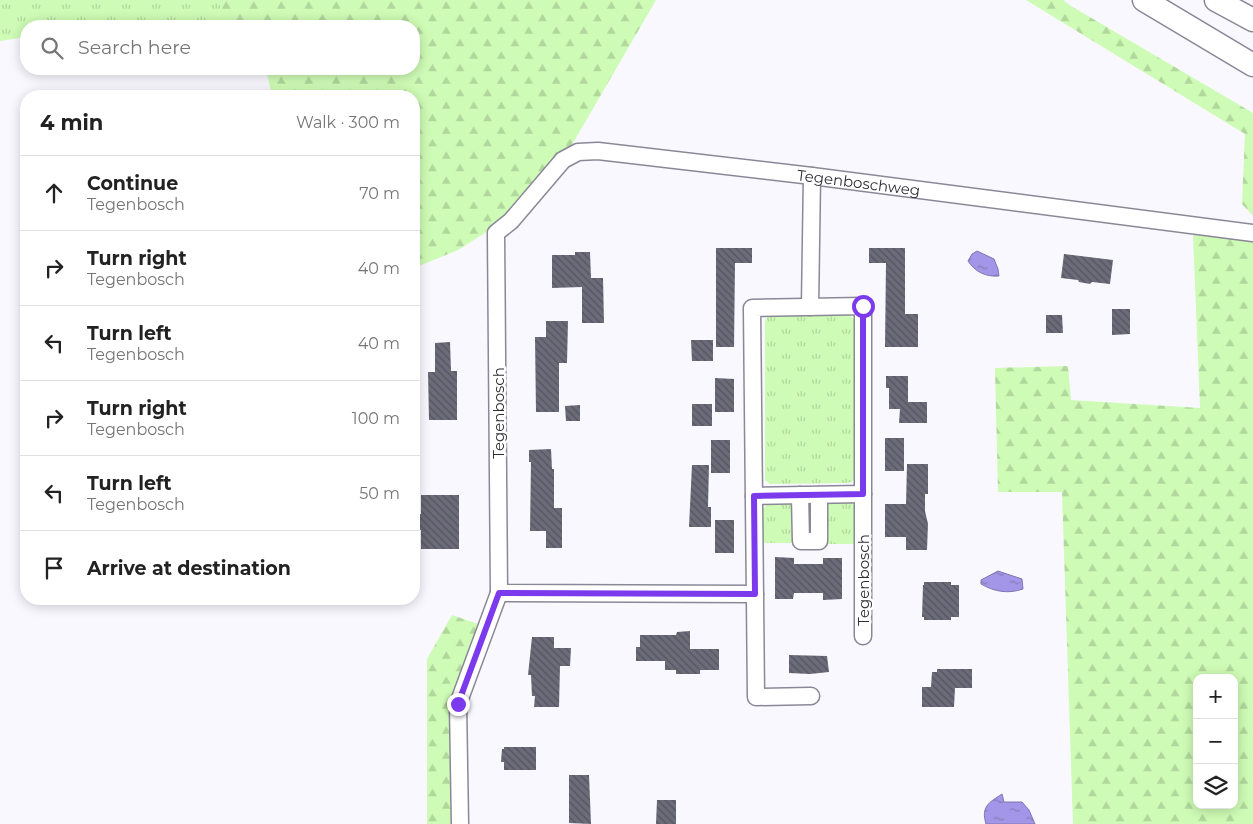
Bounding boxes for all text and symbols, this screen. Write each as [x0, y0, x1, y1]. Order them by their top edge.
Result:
search box [20, 20, 420, 75]
icon: search [38, 34, 66, 62]
text: Search here [78, 36, 191, 59]
text: 4 min [40, 110, 103, 135]
text: Walk · 300 m [296, 113, 400, 132]
street label: Tegenboschweg [796, 165, 921, 199]
text: Continue [87, 172, 178, 195]
icon: ahead [40, 179, 68, 207]
text: 70 m [359, 184, 400, 203]
text: Tegenbosch [87, 195, 185, 214]
text: Turn right [87, 247, 187, 270]
icon: right [40, 254, 68, 282]
text: 40 m [358, 259, 400, 278]
text: Tegenbosch [87, 270, 185, 289]
route start [852, 295, 875, 318]
text: Turn left [87, 322, 172, 345]
icon: left [40, 329, 68, 357]
text: 40 m [358, 334, 400, 353]
text: Tegenbosch [87, 345, 185, 364]
street label: Tegenbosch [489, 367, 508, 459]
text: Turn right [87, 397, 187, 420]
icon: right [40, 404, 68, 432]
text: 100 m [352, 409, 400, 428]
text: Tegenbosch [87, 420, 185, 439]
text: Turn left [87, 472, 172, 495]
icon: left [40, 479, 68, 507]
text: 50 m [359, 484, 400, 503]
text: Tegenbosch [87, 495, 185, 514]
street label: Tegenbosch [854, 534, 873, 626]
icon: arrive [40, 554, 68, 582]
text: Arrive at destination [87, 557, 291, 580]
map controls [1193, 674, 1238, 809]
button: + [1193, 674, 1238, 719]
route end [447, 693, 470, 716]
button: − [1193, 719, 1238, 764]
button: layers [1193, 764, 1238, 809]

